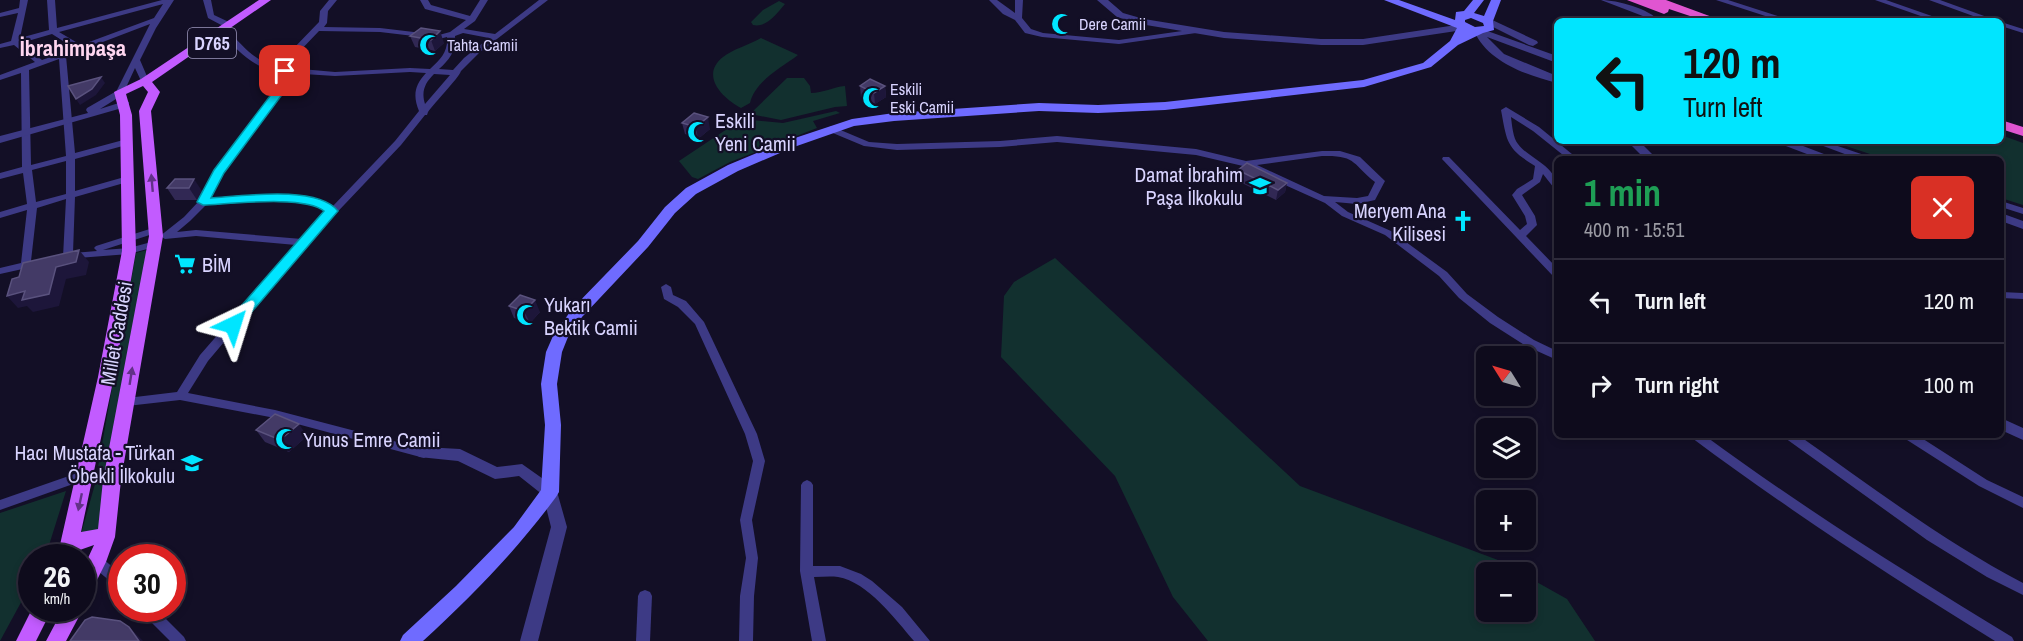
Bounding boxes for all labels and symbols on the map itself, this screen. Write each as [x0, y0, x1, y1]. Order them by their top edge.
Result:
mosque icon: Dere Camii [1050, 12, 1074, 36]
place label: Dere Camii [1079, 13, 1146, 35]
road number: D765 [188, 28, 236, 58]
district label: İbrahimpaşa [20, 33, 126, 63]
mosque icon: Tahta Camii [418, 33, 442, 57]
place label: Tahta Camii [447, 34, 518, 56]
pin [259, 45, 310, 96]
place label: Eskili Eski Camii [890, 78, 954, 118]
mosque icon: Eskili Eski Camii [861, 86, 885, 110]
place label: Eskili Yeni Camii [715, 107, 796, 157]
mosque icon: Eskili Yeni Camii [686, 120, 710, 144]
place label: Damat İbrahim Paşa İlkokulu [1135, 161, 1243, 211]
one-way arrow [147, 174, 156, 193]
school or university icon: Damat İbrahim Paşa İlkokulu [1248, 174, 1272, 198]
place label: Meryem Ana Kilisesi [1354, 197, 1446, 247]
church icon: Meryem Ana Kilisesi [1451, 209, 1475, 233]
place label: BİM [202, 251, 231, 278]
supermarket icon: BİM [173, 252, 197, 276]
street label: Millet Caddesi [94, 279, 138, 387]
place label: Yukarı Bektik Camii [544, 291, 638, 341]
position arrow [201, 293, 265, 357]
mosque icon: Yukarı Bektik Camii [515, 303, 539, 327]
north arrow [1476, 346, 1536, 406]
one-way arrow [127, 366, 136, 385]
place label: Yunus Emre Camii [303, 426, 441, 453]
mosque icon: Yunus Emre Camii [274, 427, 298, 451]
place label: Hacı Mustafa - Türkan Öbekli İlkokulu [14, 439, 175, 489]
school or university icon: Hacı Mustafa - Türkan Öbekli İlkokulu [180, 451, 204, 475]
one-way arrow [75, 493, 84, 512]
speed limit sign: 30 [108, 544, 186, 622]

